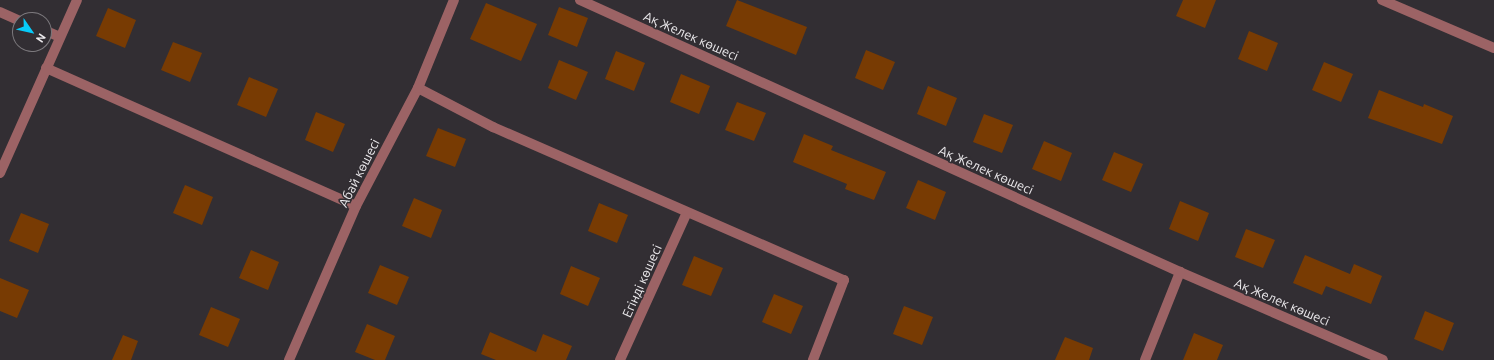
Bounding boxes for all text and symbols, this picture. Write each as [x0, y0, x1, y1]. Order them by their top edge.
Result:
street label: Ақ Желек көшесі [641, 8, 741, 64]
north arrow [12, 12, 52, 52]
text: N [34, 31, 48, 45]
street label: Абай көшесі [335, 136, 383, 210]
street label: Ақ Желек көшесі [936, 142, 1036, 198]
street label: Егінді көшесі [619, 242, 665, 320]
street label: Ақ Желек көшесі [1232, 275, 1332, 329]

